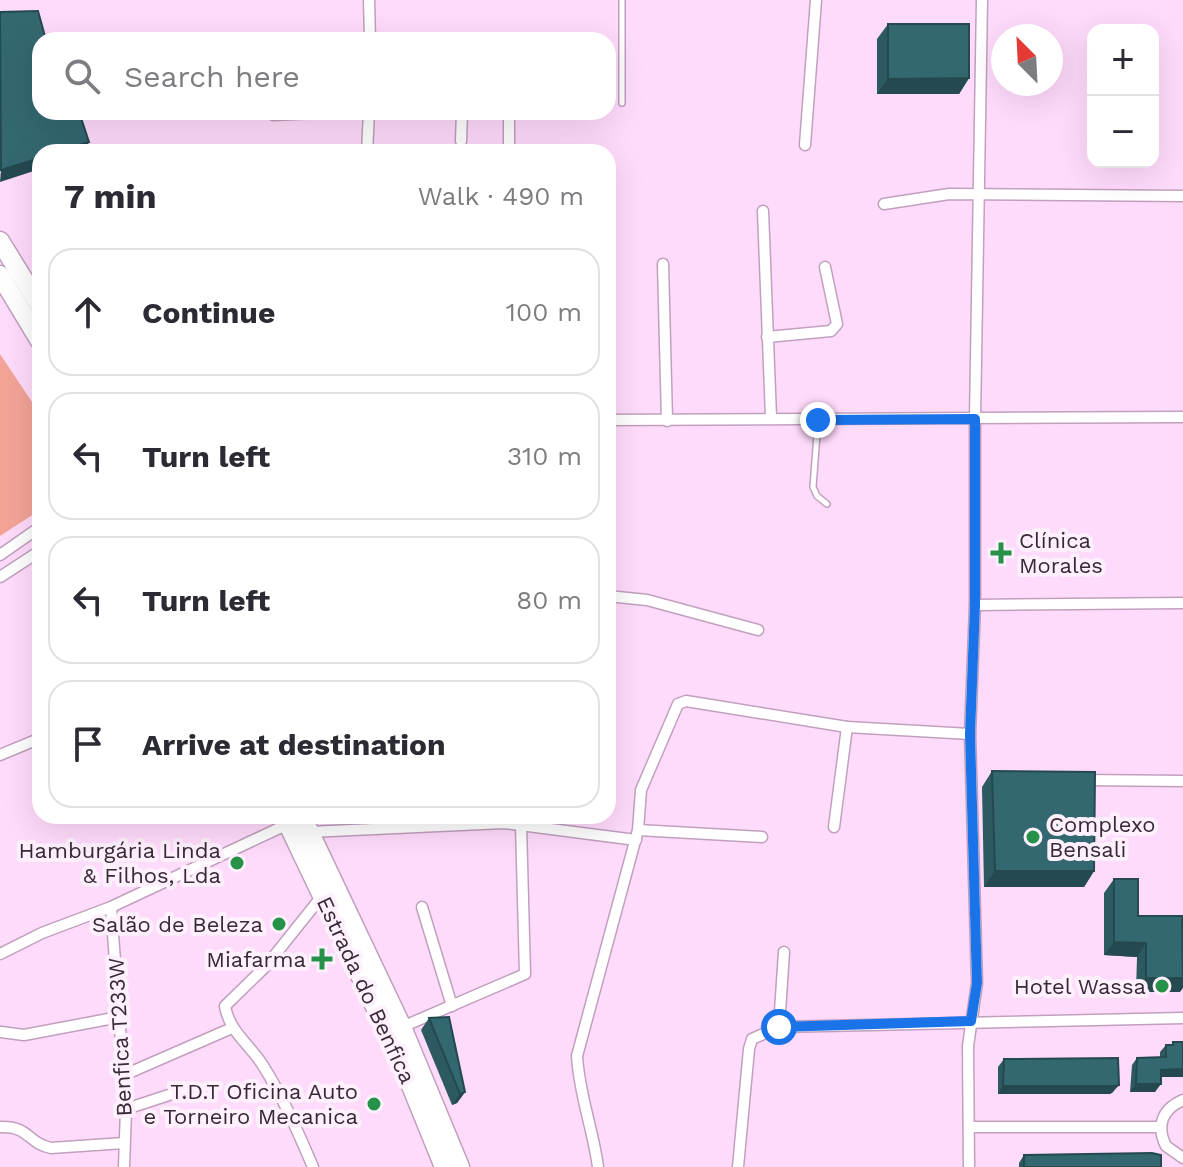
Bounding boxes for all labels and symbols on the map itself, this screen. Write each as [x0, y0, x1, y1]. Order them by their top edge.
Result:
north arrow [991, 24, 1063, 96]
route end [800, 402, 836, 438]
place label: Clínica Morales [1019, 528, 1103, 578]
marker: Clínica Morales [990, 542, 1012, 564]
place label: Complexo Bensali [1049, 812, 1156, 862]
marker: Complexo Bensali [1024, 828, 1042, 846]
place label: Hamburgária Linda & Filhos, Lda [18, 838, 221, 888]
marker: Hamburgária Linda & Filhos, Lda [228, 854, 246, 872]
street label: Estrada do Benfica [312, 892, 420, 1088]
place label: Salão de Beleza [92, 912, 263, 937]
marker: Salão de Beleza [270, 915, 288, 933]
place label: Miafarma [206, 947, 306, 972]
marker: Miafarma [313, 950, 331, 968]
street label: Benfica T233W [103, 957, 137, 1117]
place label: Hotel Wassa [1014, 974, 1146, 999]
marker: Hotel Wassa [1153, 977, 1171, 995]
route start [761, 1009, 797, 1045]
place label: T.D.T Oficina Auto e Torneiro Mecanica [144, 1079, 358, 1129]
marker: T.D.T Oficina Auto e Torneiro Mecanica [365, 1095, 383, 1113]

